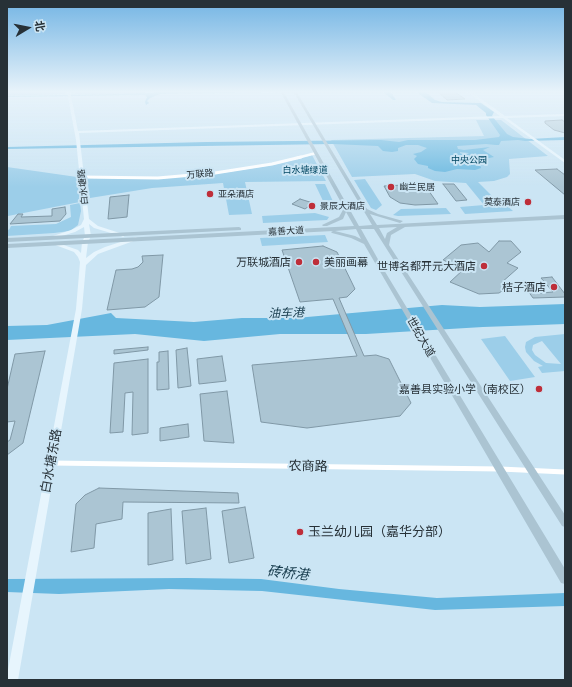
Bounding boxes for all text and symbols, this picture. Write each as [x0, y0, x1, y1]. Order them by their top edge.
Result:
north arrow [8, 8, 48, 48]
text: 北 [33, 19, 47, 32]
park label: 中央公园 [451, 155, 487, 165]
park label: 白水塘绿道 [283, 165, 327, 175]
street label: 万联路 [186, 167, 214, 181]
street label: 白水塘路 [76, 169, 90, 205]
marker: 幽兰民居 [386, 182, 396, 192]
place label: 幽兰民居 [399, 182, 435, 192]
marker: 亚朵酒店 [205, 189, 215, 199]
place label: 亚朵酒店 [218, 189, 254, 199]
place label: 莫泰酒店 [484, 197, 520, 207]
marker: 莫泰酒店 [523, 197, 533, 207]
marker: 景辰大酒店 [307, 201, 317, 211]
place label: 景辰大酒店 [320, 201, 365, 211]
street label: 嘉善大道 [268, 225, 304, 237]
place label: 万联城酒店 [236, 255, 291, 269]
place label: 美丽画幕 [324, 255, 368, 269]
marker: 万联城酒店 [294, 257, 304, 267]
marker: 美丽画幕 [311, 257, 321, 267]
place label: 世博名都开元大酒店 [377, 259, 476, 273]
marker: 世博名都开元大酒店 [479, 261, 489, 271]
place label: 桔子酒店 [502, 280, 546, 294]
marker: 桔子酒店 [549, 282, 559, 292]
water label: 油车港 [268, 305, 304, 321]
street label: 世纪大道 [404, 315, 438, 359]
place label: 嘉善县实验小学（南校区） [399, 382, 531, 396]
marker: 嘉善县实验小学（南校区） [534, 384, 544, 394]
street label: 白水塘东路 [38, 428, 64, 494]
street label: 农商路 [288, 458, 328, 474]
place label: 玉兰幼儿园（嘉华分部） [308, 524, 451, 540]
marker: 玉兰幼儿园（嘉华分部） [295, 527, 305, 537]
water label: 砖桥港 [266, 562, 310, 584]

